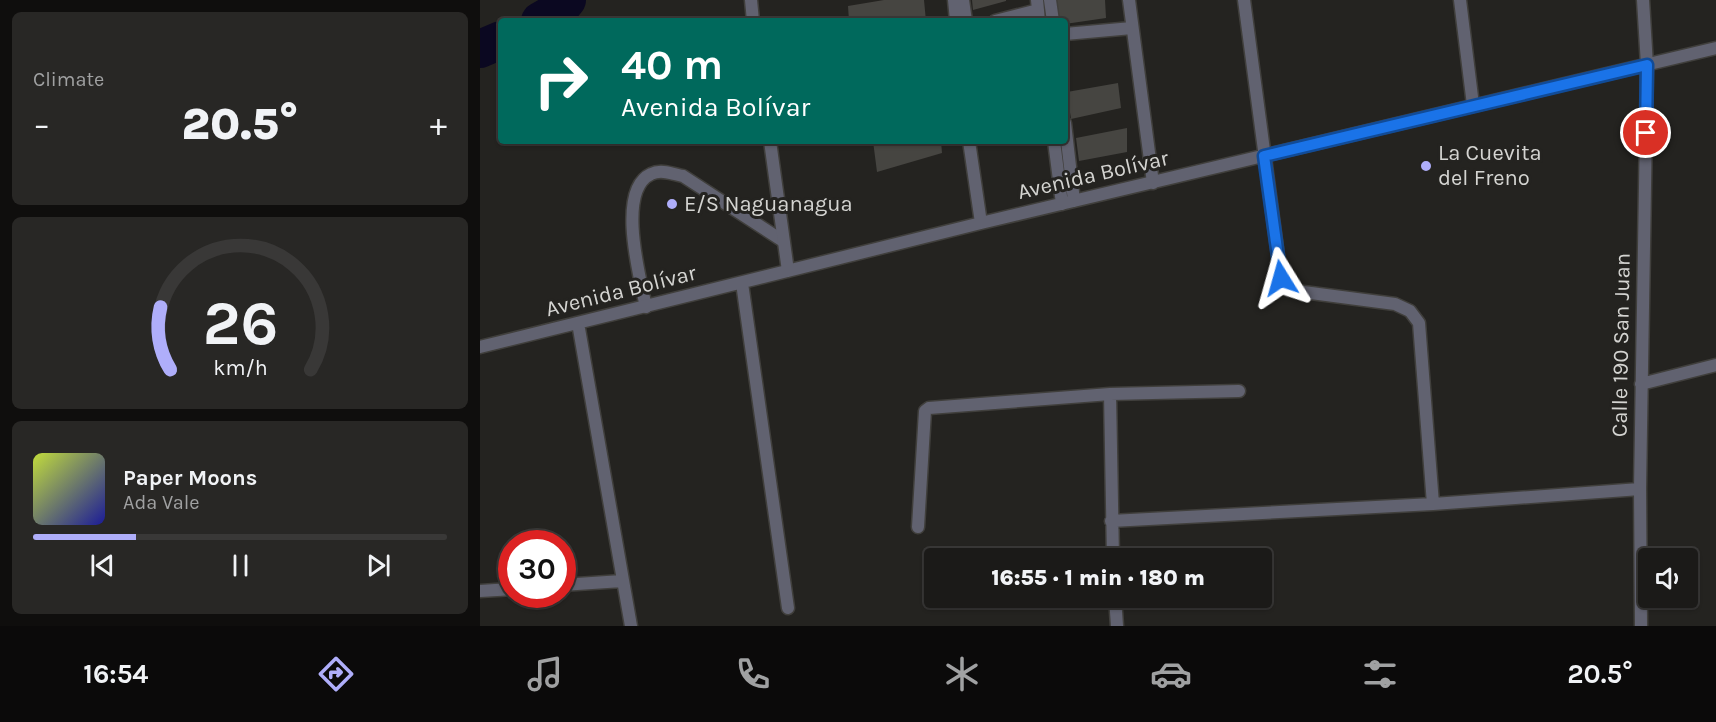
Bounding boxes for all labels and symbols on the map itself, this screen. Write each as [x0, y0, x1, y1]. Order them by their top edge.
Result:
pin [1620, 107, 1671, 158]
place label: La Cuevita del Freno [1438, 140, 1542, 191]
street label: Avenida Bolívar [1015, 145, 1171, 205]
marker: La Cuevita del Freno [1419, 159, 1433, 173]
place label: E/S Naguanagua [684, 191, 853, 217]
marker: E/S Naguanagua [665, 197, 679, 211]
position arrow [1249, 246, 1313, 310]
street label: Calle 190 San Juan [1606, 253, 1636, 437]
street label: Avenida Bolívar [543, 260, 699, 322]
speed limit sign: 30 [498, 530, 576, 608]

